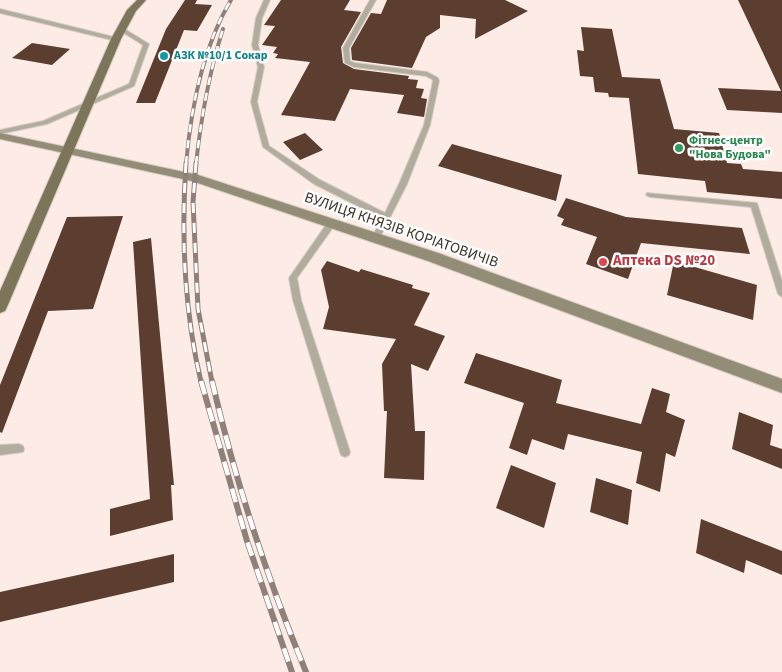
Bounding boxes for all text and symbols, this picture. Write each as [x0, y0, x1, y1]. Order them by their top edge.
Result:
place label: АЗК №10/1 Сокар [174, 49, 268, 63]
marker: АЗК №10/1 Сокар [158, 50, 170, 62]
place label: Фітнес-центр "Нова Будова" [689, 134, 771, 162]
marker: Фітнес-центр "Нова Будова" [673, 142, 685, 154]
street label: ВУЛИЦЯ КНЯЗІВ КОРІАТОВИЧІВ [302, 189, 500, 273]
place label: Аптека DS №20 [613, 253, 715, 271]
marker: Аптека DS №20 [597, 256, 609, 268]

